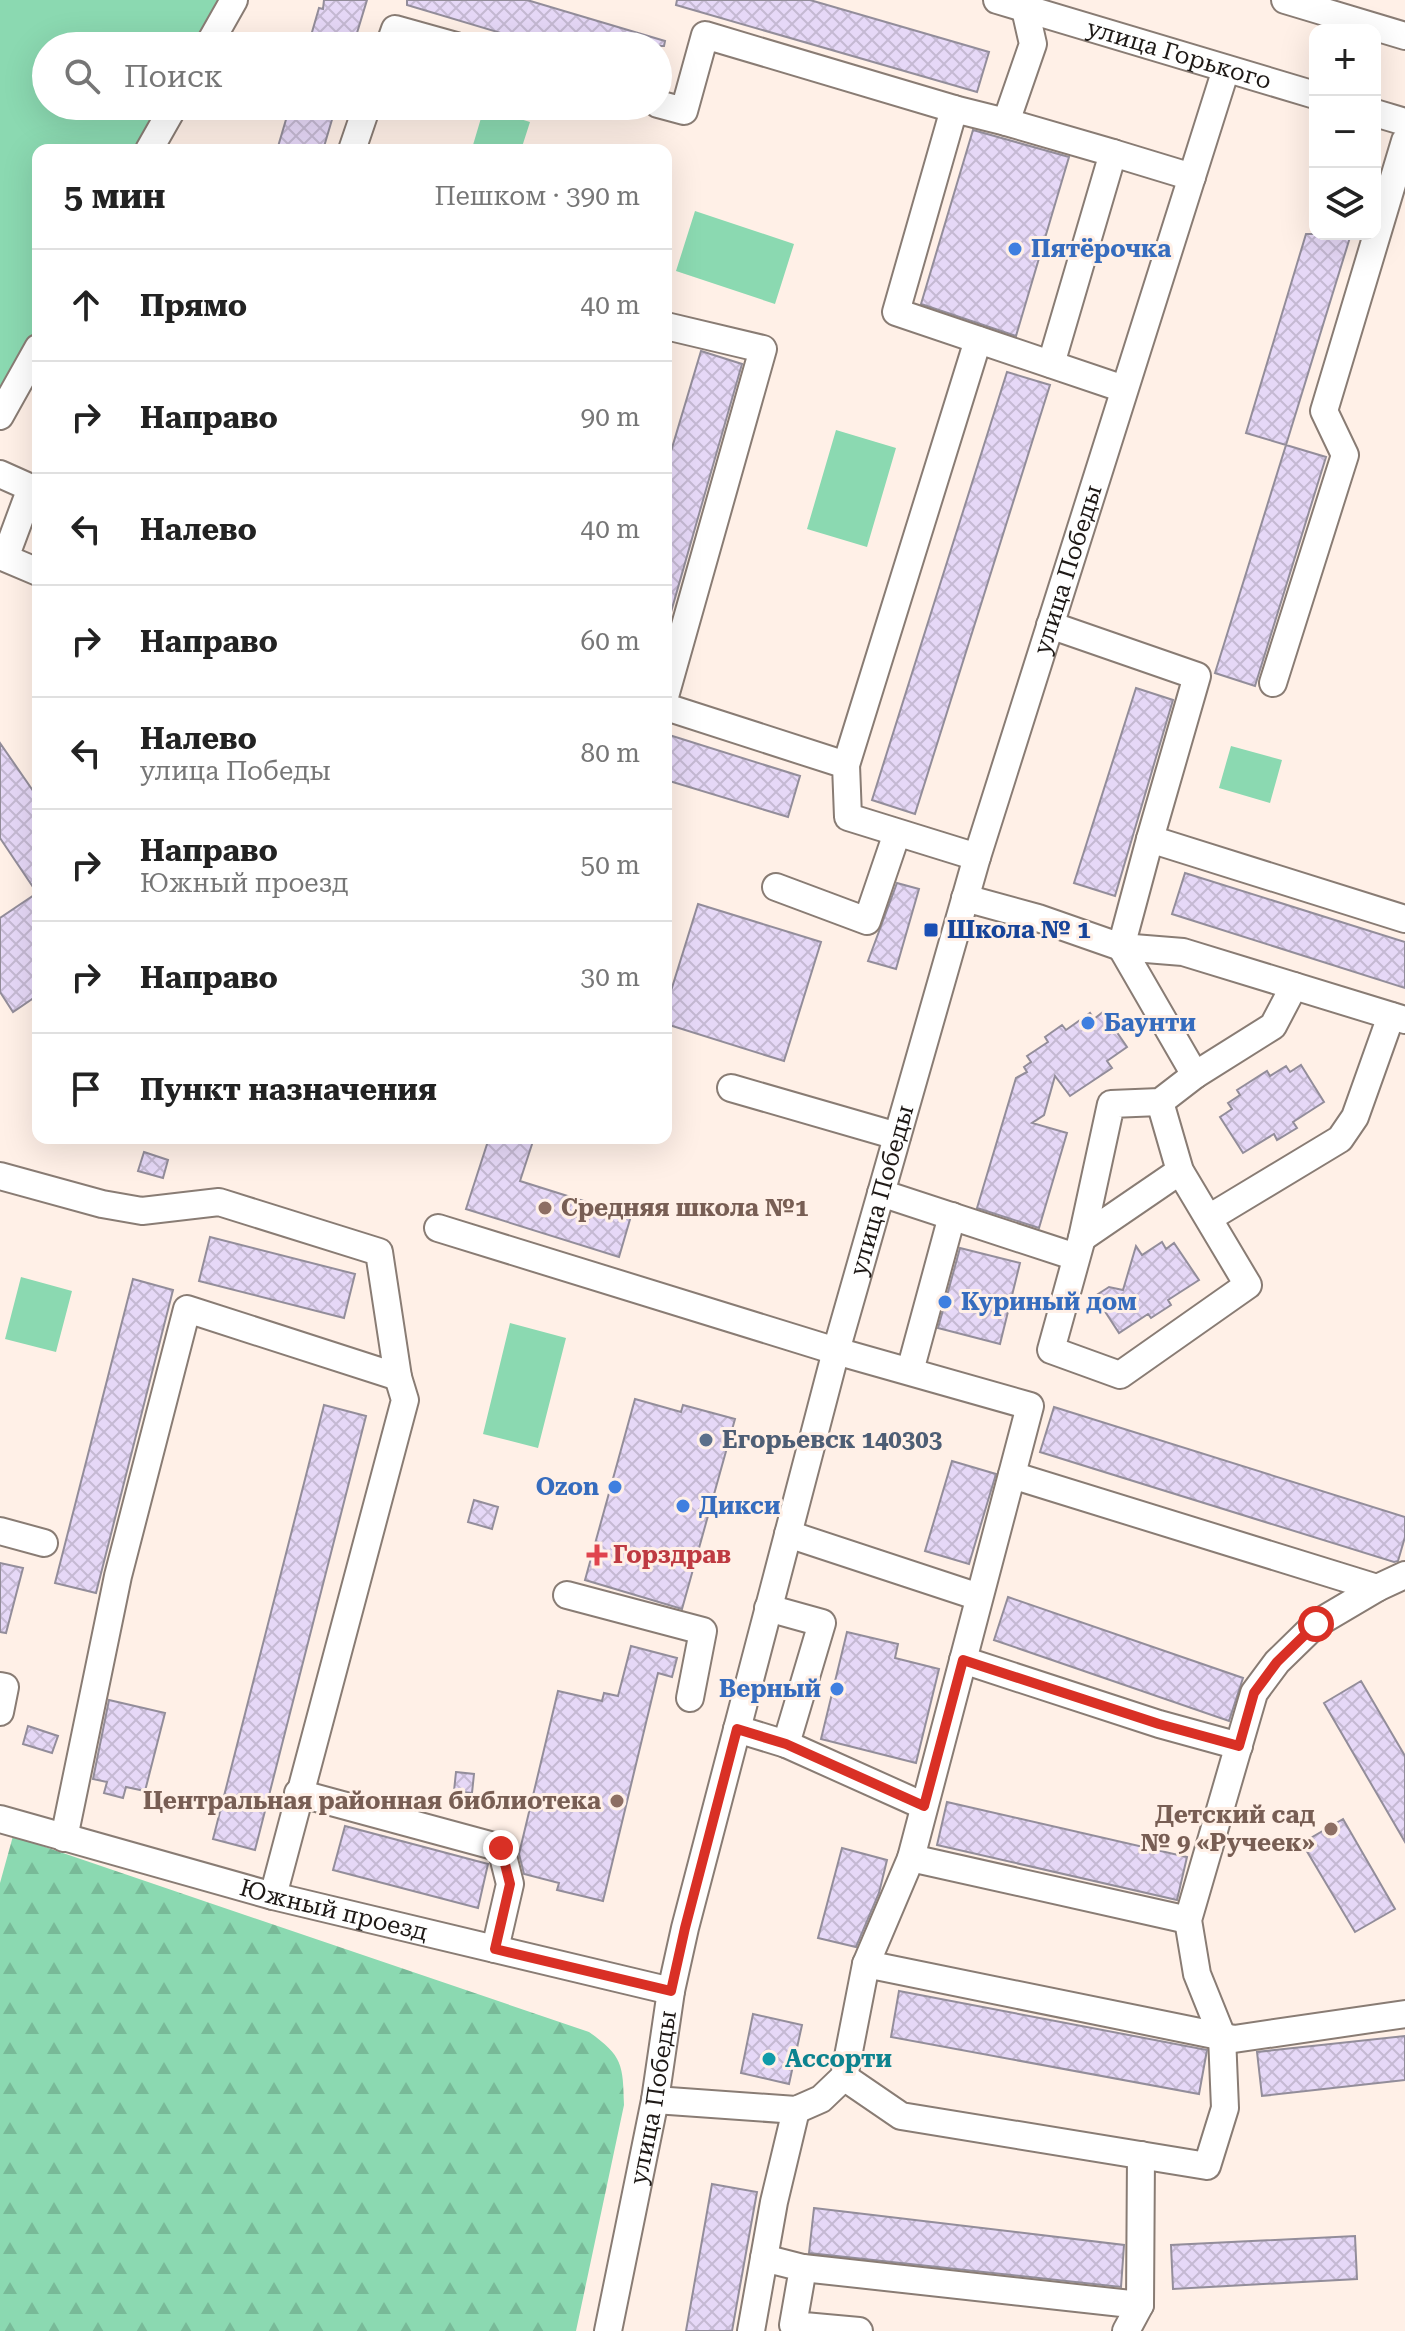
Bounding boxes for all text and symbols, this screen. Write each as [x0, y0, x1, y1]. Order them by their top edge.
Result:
street label: улица Горького [1084, 14, 1275, 95]
map controls [1309, 24, 1381, 240]
button: + [1309, 24, 1381, 96]
search box [32, 32, 672, 120]
icon: search [60, 54, 104, 98]
text: Поиск [124, 59, 223, 94]
button: − [1309, 96, 1381, 168]
button: layers [1309, 168, 1381, 240]
text: 5 мин [64, 176, 166, 216]
text: Пешком · 390 m [434, 181, 640, 211]
place label: Пятёрочка [1031, 235, 1171, 263]
marker: Пятёрочка [1006, 240, 1024, 258]
icon: ahead [64, 283, 108, 327]
text: Прямо [140, 288, 247, 323]
text: 40 m [581, 290, 640, 320]
icon: right [64, 395, 108, 439]
text: Направо [140, 400, 278, 435]
text: 90 m [581, 402, 640, 432]
street label: улица Победы [1028, 481, 1108, 658]
icon: left [64, 507, 108, 551]
text: Налево [140, 512, 257, 547]
text: 40 m [581, 514, 640, 544]
icon: right [64, 619, 108, 663]
text: Направо [140, 624, 278, 659]
text: 60 m [581, 626, 640, 656]
text: Налево [140, 721, 257, 756]
icon: left [64, 731, 108, 775]
text: 80 m [581, 738, 640, 768]
text: улица Победы [140, 756, 331, 786]
text: Направо [140, 833, 278, 868]
icon: right [64, 843, 108, 887]
text: 50 m [581, 850, 640, 880]
text: Южный проезд [140, 868, 348, 898]
place label: Школа № 1 [947, 916, 1091, 944]
marker: Школа № 1 [922, 921, 940, 939]
icon: right [64, 955, 108, 999]
text: Направо [140, 960, 278, 995]
text: 30 m [581, 962, 640, 992]
place label: Баунти [1104, 1009, 1196, 1037]
marker: Баунти [1079, 1014, 1097, 1032]
icon: arrive [64, 1067, 108, 1111]
text: Пункт назначения [140, 1072, 437, 1107]
street label: улица Победы [844, 1102, 920, 1279]
place label: Средняя школа №1 [561, 1194, 809, 1222]
marker: Средняя школа №1 [536, 1199, 554, 1217]
place label: Куриный дом [961, 1288, 1137, 1316]
marker: Куриный дом [936, 1293, 954, 1311]
place label: Егорьевск 140303 [722, 1426, 942, 1454]
marker: Егорьевск 140303 [697, 1431, 715, 1449]
place label: Ozon [536, 1473, 599, 1501]
marker: Ozon [606, 1478, 624, 1496]
place label: Дикси [699, 1492, 781, 1520]
marker: Дикси [674, 1497, 692, 1515]
place label: Горздрав [613, 1541, 731, 1569]
marker: Горздрав [588, 1546, 606, 1564]
route start [1298, 1606, 1334, 1642]
place label: Верный [719, 1675, 821, 1703]
marker: Верный [828, 1680, 846, 1698]
place label: Центральная районная библиотека [143, 1787, 601, 1815]
marker: Центральная районная библиотека [608, 1792, 626, 1810]
place label: Детский сад № 9 «Ручеек» [1141, 1801, 1315, 1857]
marker: Детский сад № 9 «Ручеек» [1322, 1820, 1340, 1838]
route end [483, 1830, 519, 1866]
street label: Южный проезд [237, 1873, 431, 1946]
street label: улица Победы [624, 2008, 682, 2187]
place label: Ассорти [785, 2045, 892, 2073]
marker: Ассорти [760, 2050, 778, 2068]

